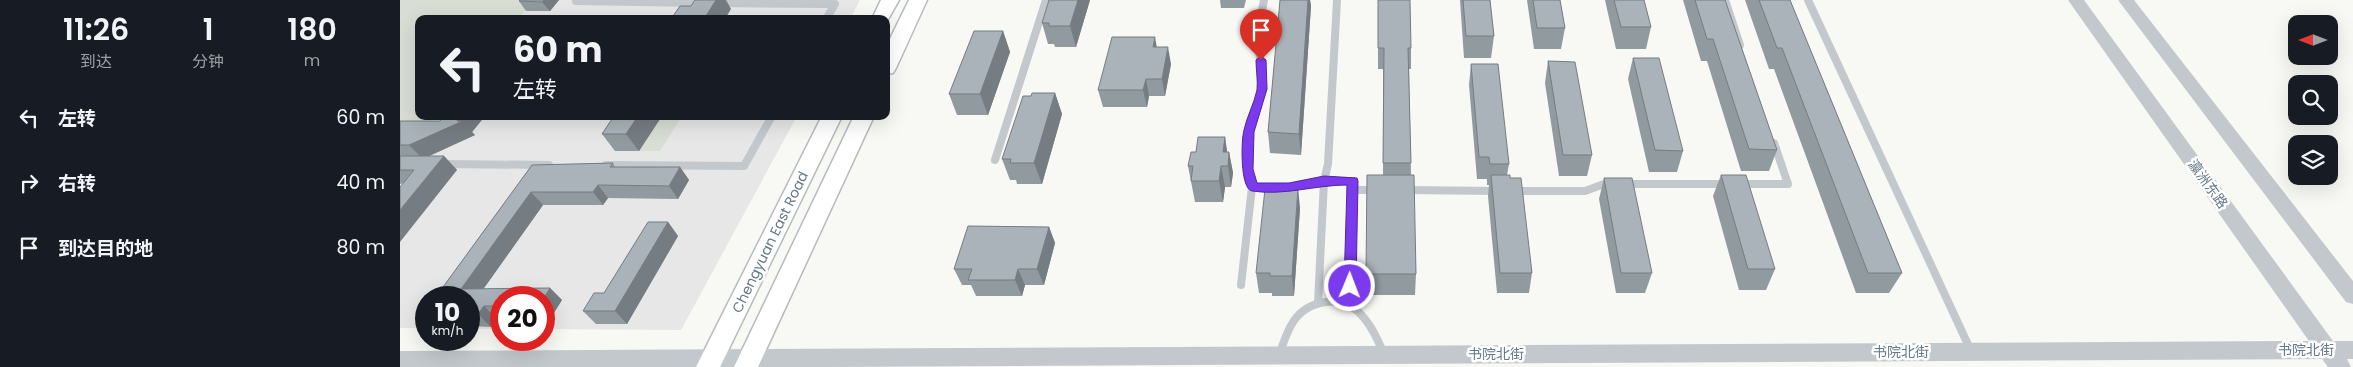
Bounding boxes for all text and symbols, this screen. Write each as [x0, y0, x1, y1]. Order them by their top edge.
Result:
text: 11:26 [63, 8, 129, 51]
text: 1 [203, 8, 214, 51]
text: 180 [287, 8, 337, 51]
pin [1240, 9, 1282, 60]
north arrow [2288, 15, 2338, 65]
map controls [2288, 15, 2338, 185]
icon: arrive [1247, 16, 1275, 44]
text: 60 m [513, 25, 603, 74]
icon: left [430, 35, 495, 100]
text: m [304, 49, 320, 72]
text: 到达 [80, 50, 112, 73]
text: 分钟 [192, 50, 224, 73]
text: 左转 [513, 74, 557, 105]
button: search [2288, 75, 2338, 125]
icon: left [15, 104, 43, 132]
text: 60 m [336, 104, 385, 131]
text: 左转 [58, 105, 96, 132]
button: layers [2288, 135, 2338, 185]
street label: 瀛洲东路 [2183, 155, 2233, 213]
street label: Chengyuan East Road [727, 168, 813, 316]
icon: right [15, 169, 43, 197]
text: 40 m [336, 169, 385, 196]
text: 右转 [58, 170, 96, 197]
icon: arrive [15, 234, 43, 262]
text: 80 m [336, 234, 385, 261]
text: 到达目的地 [58, 235, 153, 262]
position arrow [1323, 259, 1375, 311]
speed limit sign: 20 [490, 286, 555, 351]
text: 10 [435, 295, 460, 330]
text: km/h [432, 322, 463, 339]
street label: 书院北街 [2278, 340, 2334, 360]
street label: 书院北街 [1873, 342, 1929, 362]
street label: 书院北街 [1468, 344, 1524, 364]

